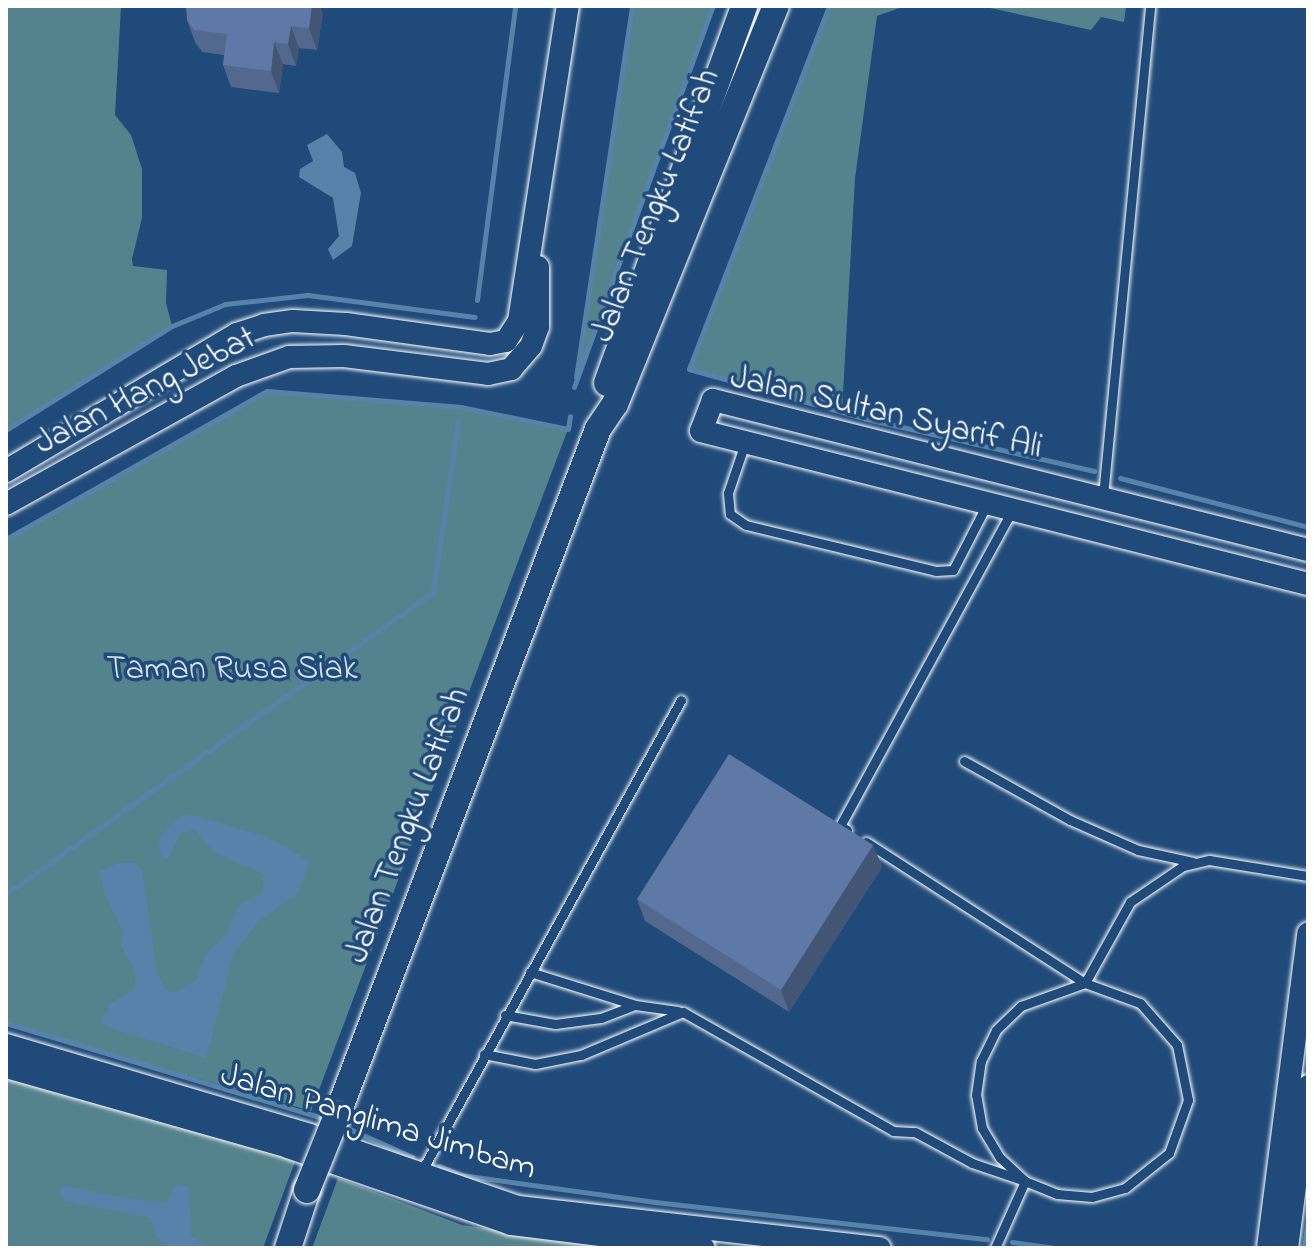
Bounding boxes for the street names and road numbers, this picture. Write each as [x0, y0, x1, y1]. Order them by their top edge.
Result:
street label: Jalan Tengku Latifah [584, 63, 730, 349]
street label: Jalan Hang Jebat [29, 319, 263, 465]
street label: Jalan Sultan Syarif Ali [726, 358, 1046, 470]
street label: Jalan Tengku Latifah [338, 683, 480, 969]
street label: Jalan Panglima Jimbam [215, 1056, 541, 1190]

